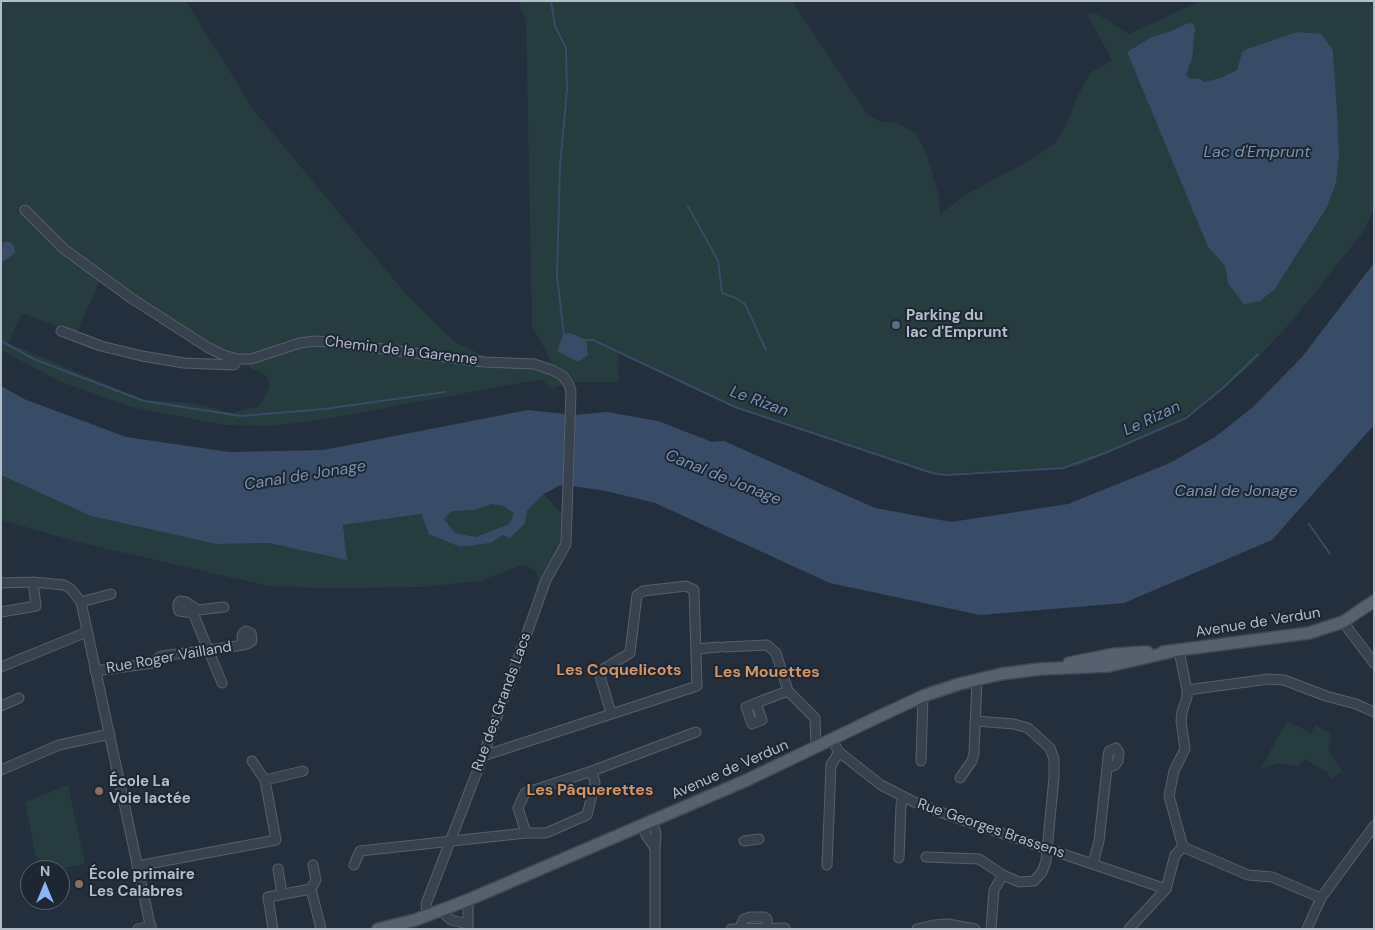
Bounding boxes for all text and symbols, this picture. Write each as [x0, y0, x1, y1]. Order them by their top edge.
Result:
water label: Lac d'Emprunt [1204, 143, 1310, 163]
place label: Parking du lac d'Emprunt [906, 307, 1008, 342]
marker: Parking du lac d'Emprunt [890, 319, 902, 331]
street label: Chemin de la Garenne [324, 333, 478, 369]
water label: Le Rizan [727, 383, 791, 421]
water label: Le Rizan [1120, 397, 1184, 441]
water label: Canal de Jonage [662, 446, 784, 510]
water label: Canal de Jonage [243, 457, 367, 495]
water label: Canal de Jonage [1174, 482, 1298, 502]
street label: Avenue de Verdun [1194, 604, 1322, 642]
street label: Rue des Grands Lacs [469, 630, 535, 774]
street label: Rue Roger Vailland [105, 638, 233, 678]
district label: Les Coquelicots [556, 661, 682, 681]
district label: Les Mouettes [714, 663, 820, 683]
street label: Avenue de Verdun [669, 736, 791, 804]
place label: École La Voie lactée [109, 773, 191, 808]
district label: Les Pâquerettes [527, 781, 653, 801]
marker: École La Voie lactée [93, 785, 105, 797]
street label: Rue Georges Brassens [915, 795, 1067, 863]
north arrow [20, 860, 70, 910]
text: N [40, 862, 50, 880]
place label: École primaire Les Calabres [89, 866, 195, 901]
marker: École primaire Les Calabres [73, 878, 85, 890]

